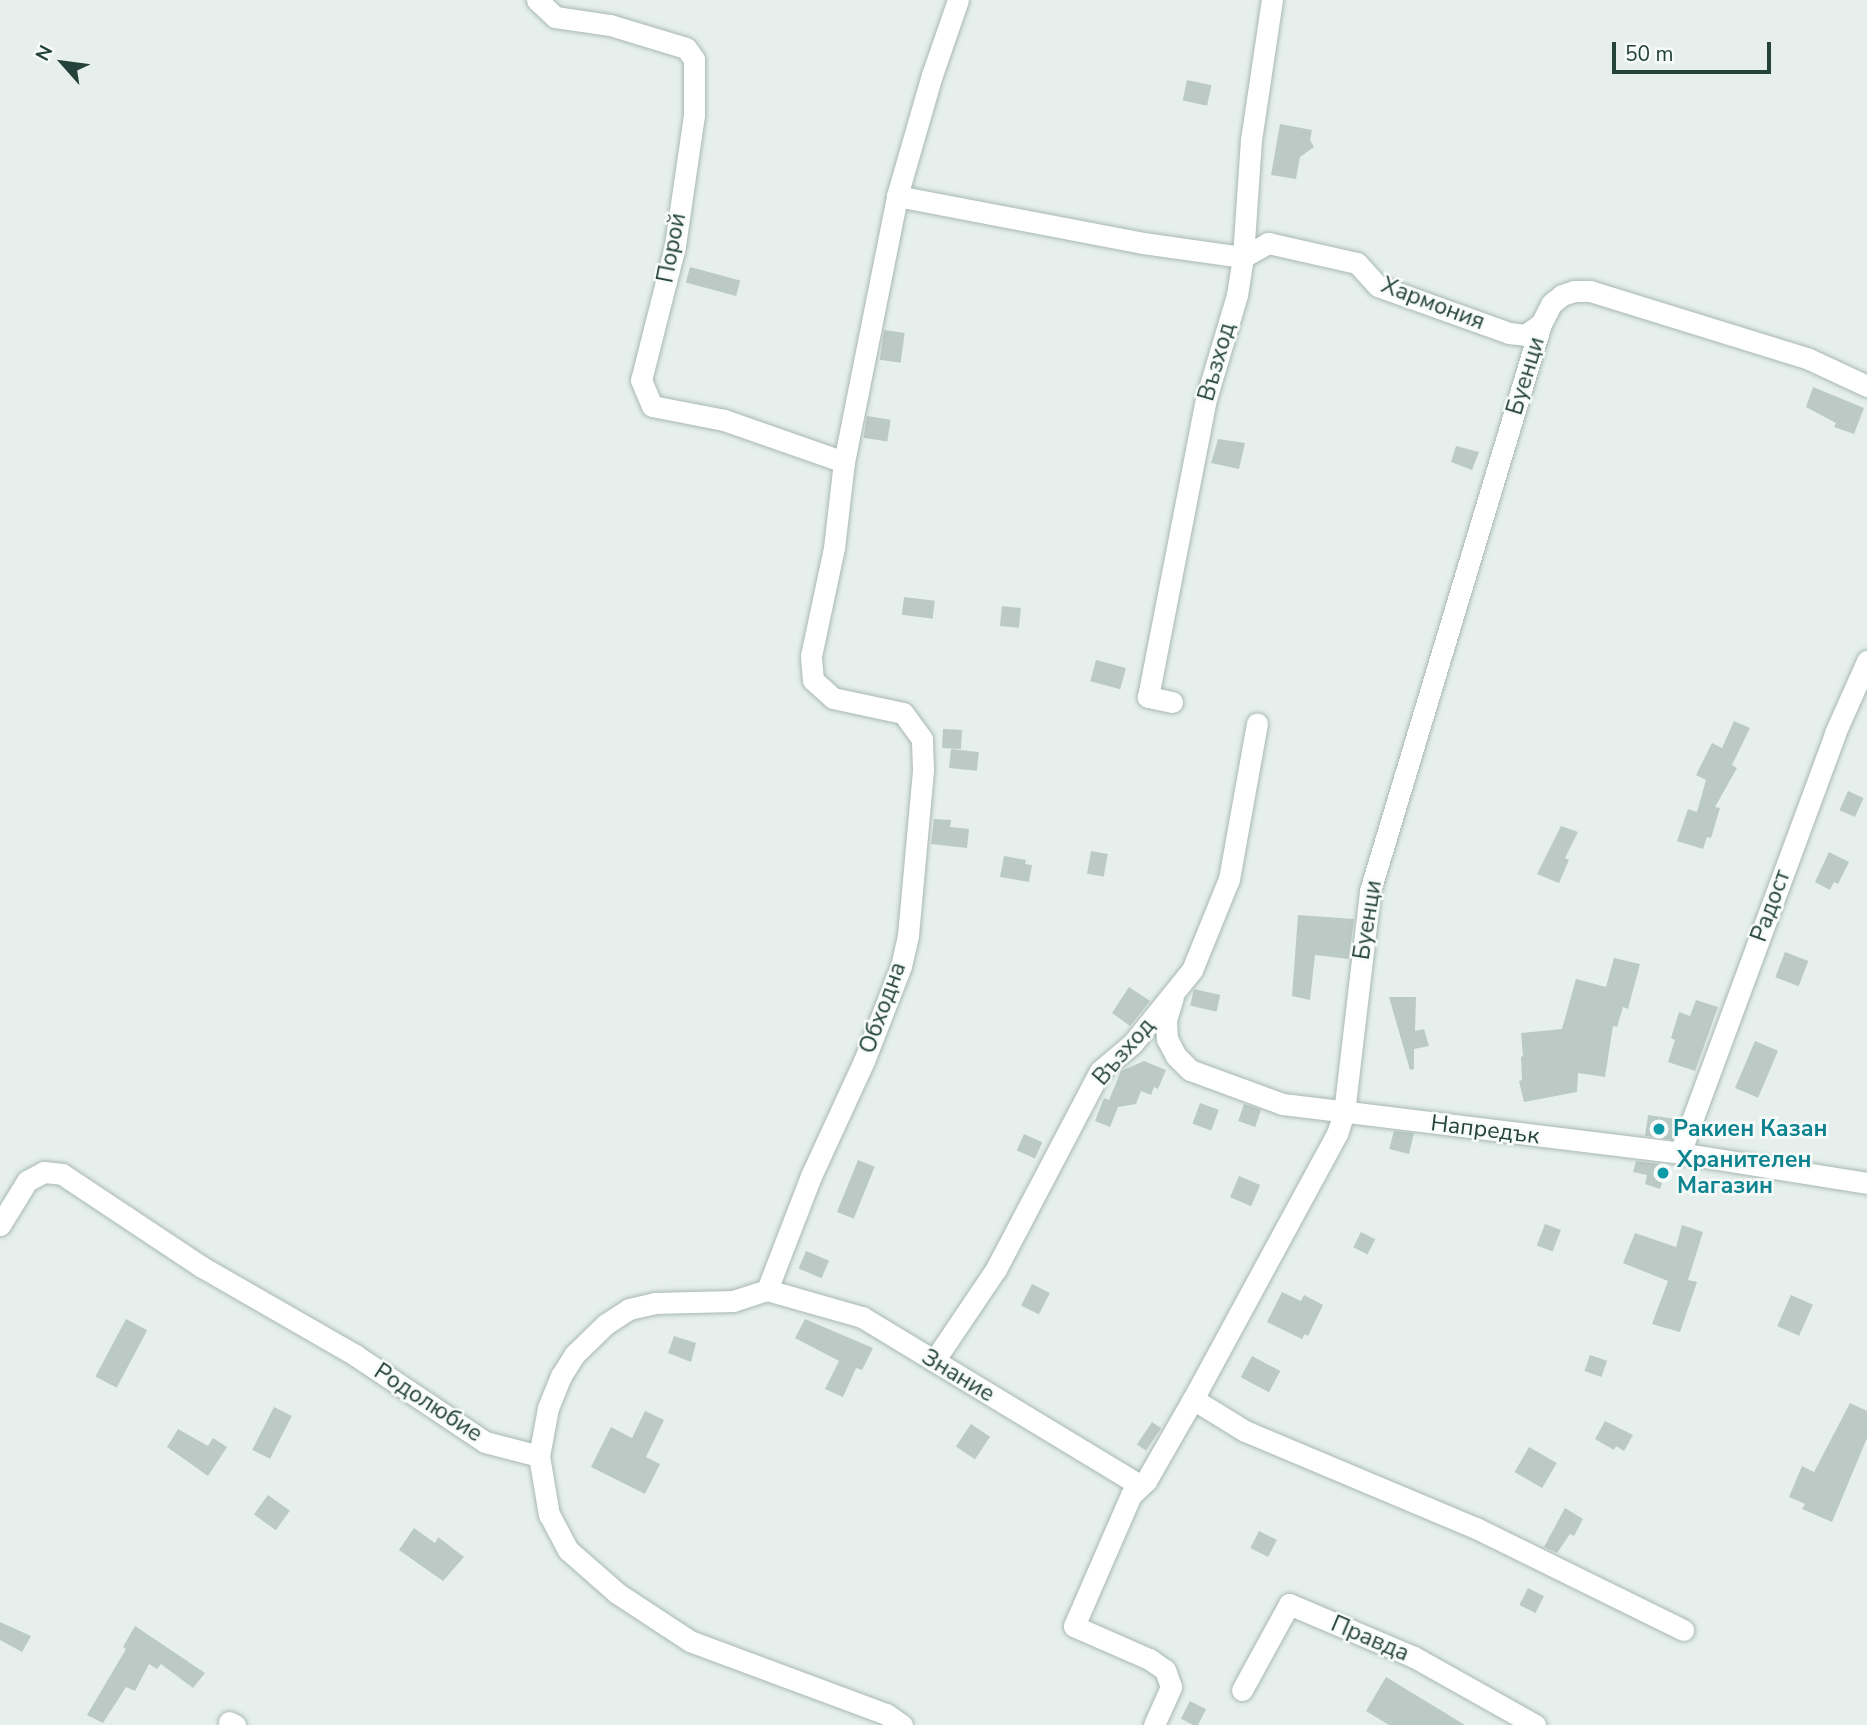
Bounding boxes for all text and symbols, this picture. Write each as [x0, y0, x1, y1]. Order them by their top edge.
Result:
north arrow [28, 28, 98, 98]
scale bar [1615, 28, 1774, 72]
text: 50 m [1625, 40, 1674, 68]
text: N [30, 41, 59, 66]
street label: Порой [652, 211, 692, 285]
street label: Хармония [1377, 272, 1489, 336]
street label: Възход [1193, 320, 1241, 404]
street label: Буенци [1501, 334, 1551, 418]
street label: Радост [1745, 866, 1797, 946]
street label: Буенци [1348, 878, 1388, 962]
street label: Обходна [854, 959, 912, 1057]
street label: Възход [1087, 1013, 1161, 1091]
street label: Напредък [1429, 1110, 1541, 1150]
place label: Ракиен Казан [1673, 1115, 1828, 1143]
marker: Ракиен Казан [1651, 1121, 1667, 1137]
place label: Хранителен Магазин [1677, 1146, 1811, 1200]
marker: Хранителен Магазин [1655, 1165, 1671, 1181]
street label: Знание [917, 1344, 999, 1408]
street label: Родолюбие [369, 1358, 487, 1448]
street label: Правда [1327, 1610, 1413, 1668]

